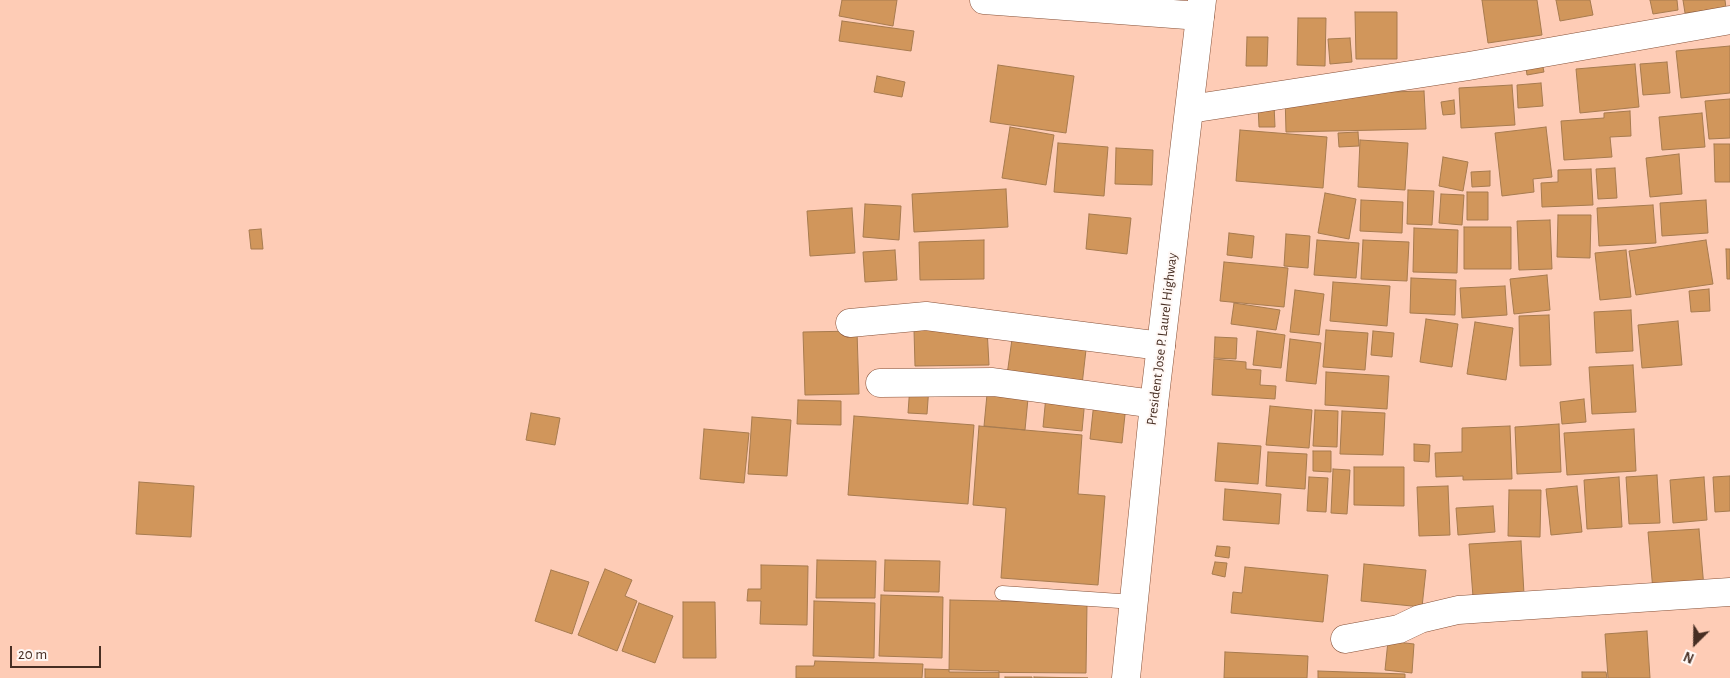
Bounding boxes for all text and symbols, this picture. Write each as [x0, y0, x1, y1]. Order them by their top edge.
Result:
street label: President Jose P. Laurel Highway [1143, 252, 1181, 426]
north arrow [1670, 618, 1720, 668]
scale bar [12, 636, 104, 668]
text: 20 m [18, 647, 47, 662]
text: N [1682, 648, 1696, 665]

